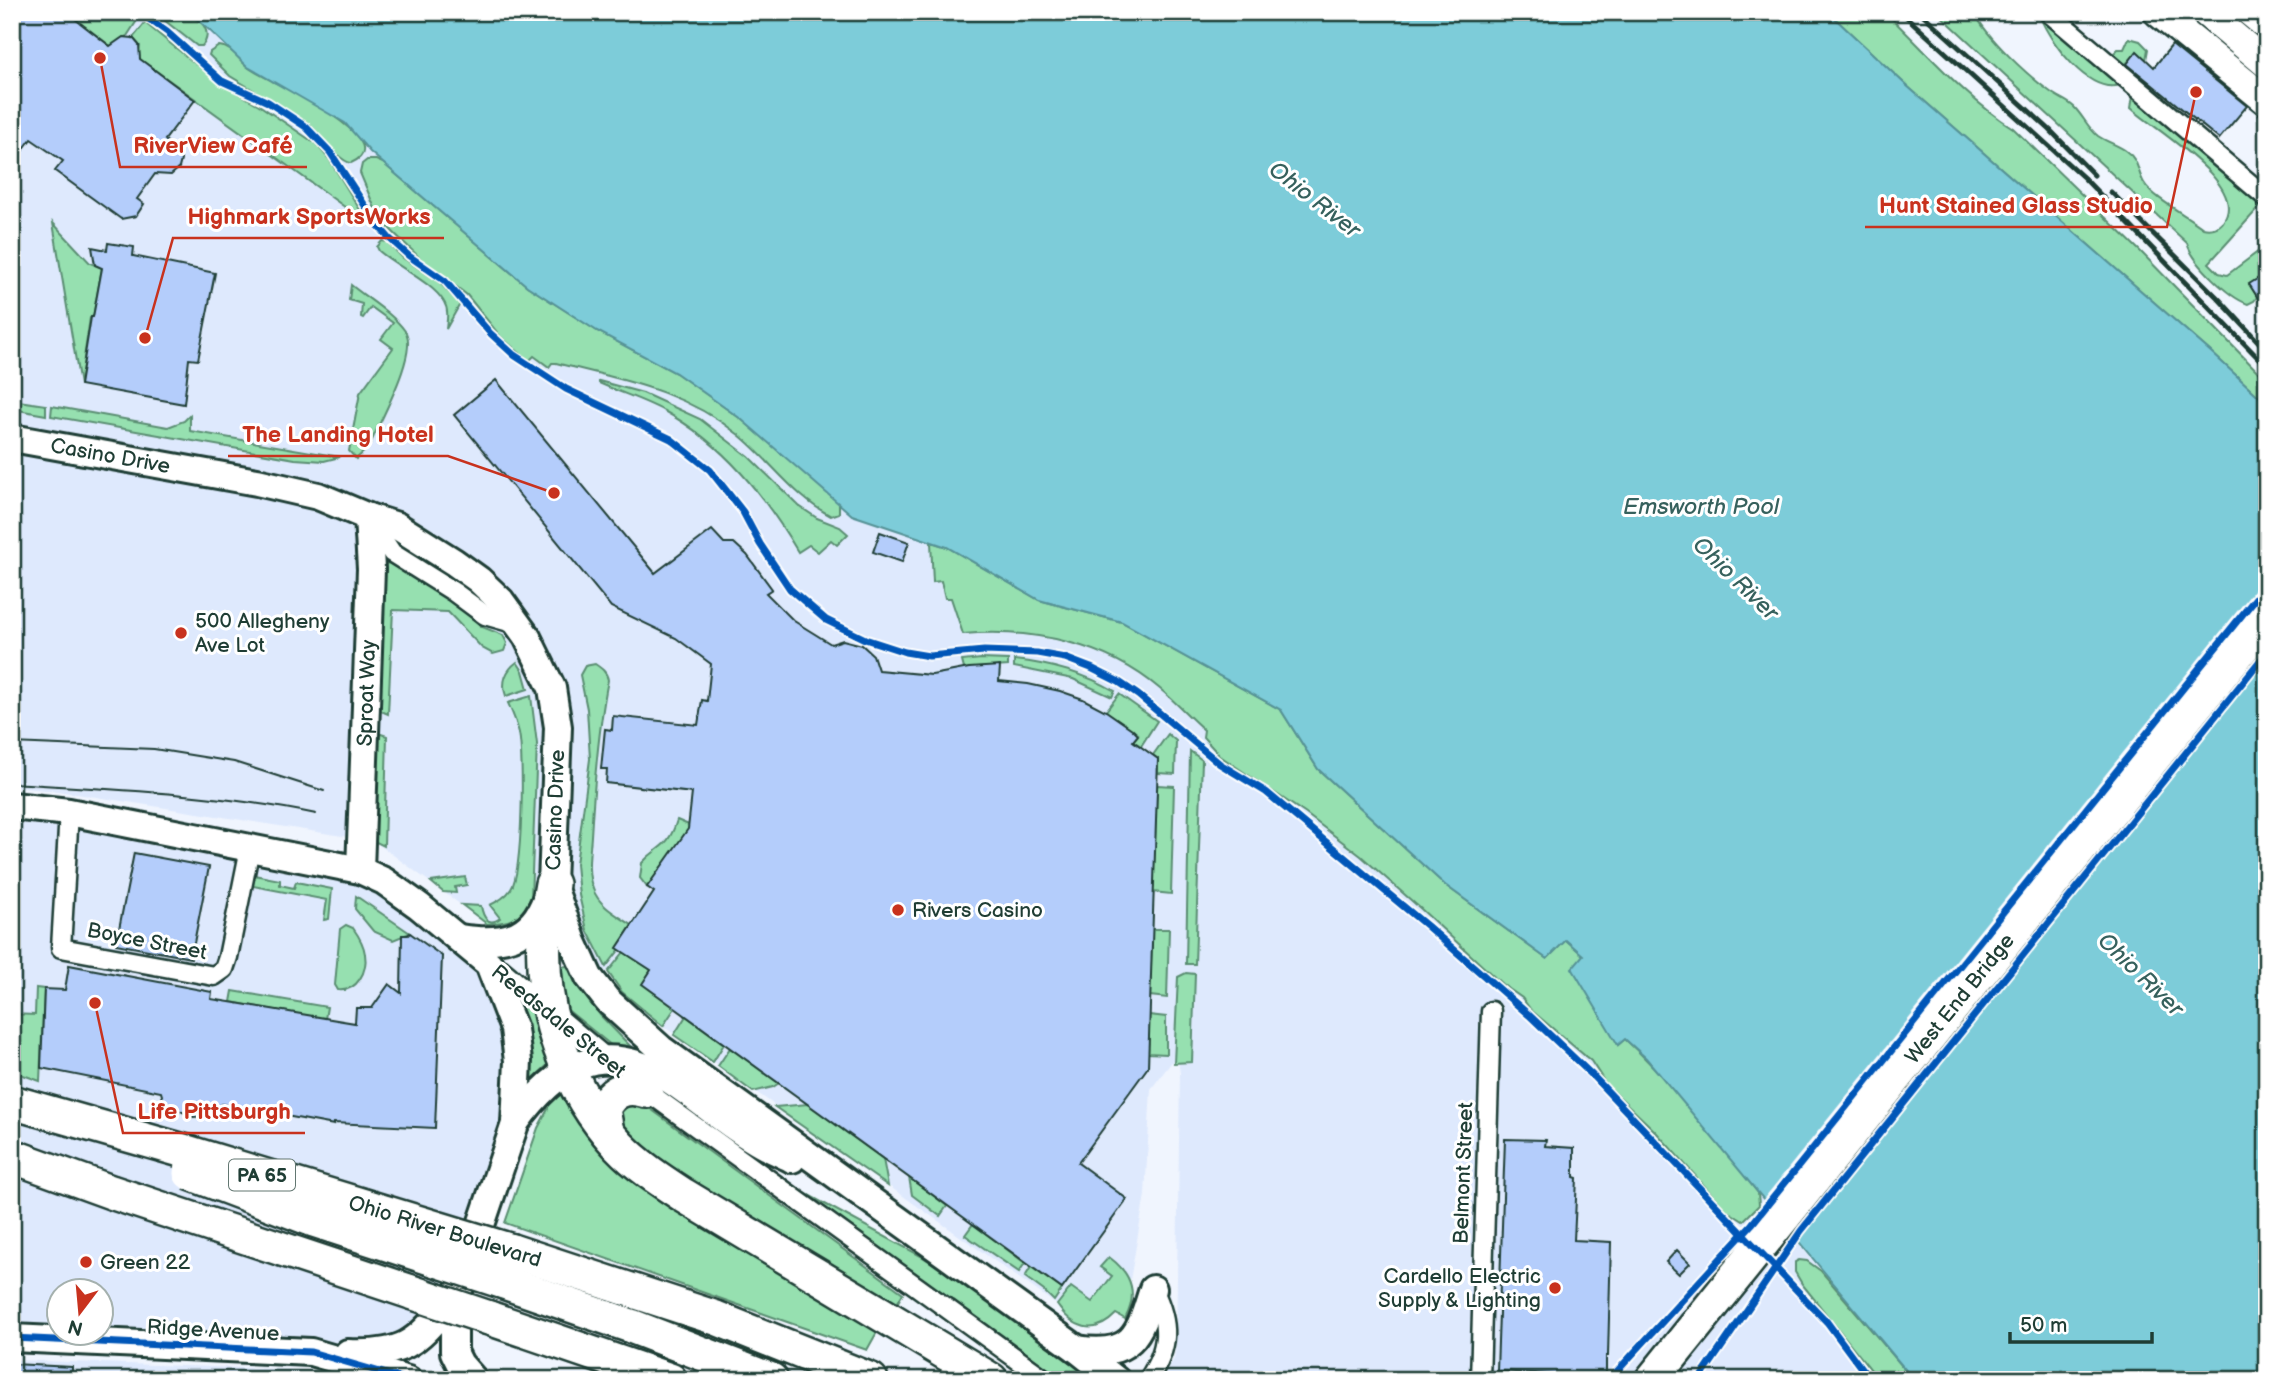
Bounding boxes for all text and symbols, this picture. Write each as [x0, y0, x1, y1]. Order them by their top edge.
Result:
callout: RiverView Café [120, 123, 307, 167]
text: RiverView Café [133, 132, 293, 160]
water label: Ohio River [1263, 155, 1367, 245]
callout: Hunt Stained Glass Studio [1865, 183, 2167, 227]
text: Hunt Stained Glass Studio [1879, 192, 2153, 220]
callout: Highmark SportsWorks [173, 194, 444, 238]
text: Highmark SportsWorks [187, 203, 431, 231]
callout: The Landing Hotel [228, 412, 448, 456]
text: The Landing Hotel [242, 421, 434, 449]
street label: Casino Drive [49, 433, 172, 479]
water label: Emsworth Pool [1623, 493, 1780, 521]
water label: Ohio River [1687, 531, 1785, 628]
place label: 500 Allegheny Ave Lot [195, 609, 330, 658]
marker: 500 Allegheny Ave Lot [173, 625, 189, 641]
street label: Sproat Way [353, 639, 381, 747]
street label: Casino Drive [541, 749, 570, 871]
place label: Rivers Casino [912, 898, 1043, 923]
marker: Rivers Casino [890, 902, 906, 918]
street label: Boyce Street [85, 918, 209, 965]
water label: Ohio River [2092, 927, 2190, 1024]
street label: West End Bridge [1900, 929, 2020, 1069]
street label: Reedsdale Street [486, 959, 632, 1084]
callout: Life Pittsburgh [123, 1089, 305, 1133]
text: Life Pittsburgh [137, 1098, 291, 1126]
street label: Belmont Street [1449, 1101, 1478, 1244]
road number: PA 65 [229, 1160, 295, 1190]
street label: Ohio River Boulevard [345, 1190, 544, 1273]
place label: Green 22 [100, 1250, 191, 1275]
marker: Green 22 [78, 1254, 94, 1270]
place label: Cardello Electric Supply & Lighting [1378, 1264, 1541, 1313]
north arrow [46, 1276, 116, 1346]
marker: Cardello Electric Supply & Lighting [1547, 1280, 1563, 1296]
scale bar [2010, 1301, 2151, 1345]
text: 50 m [2020, 1313, 2067, 1338]
text: N [66, 1314, 86, 1340]
street label: Ridge Avenue [146, 1315, 280, 1346]

